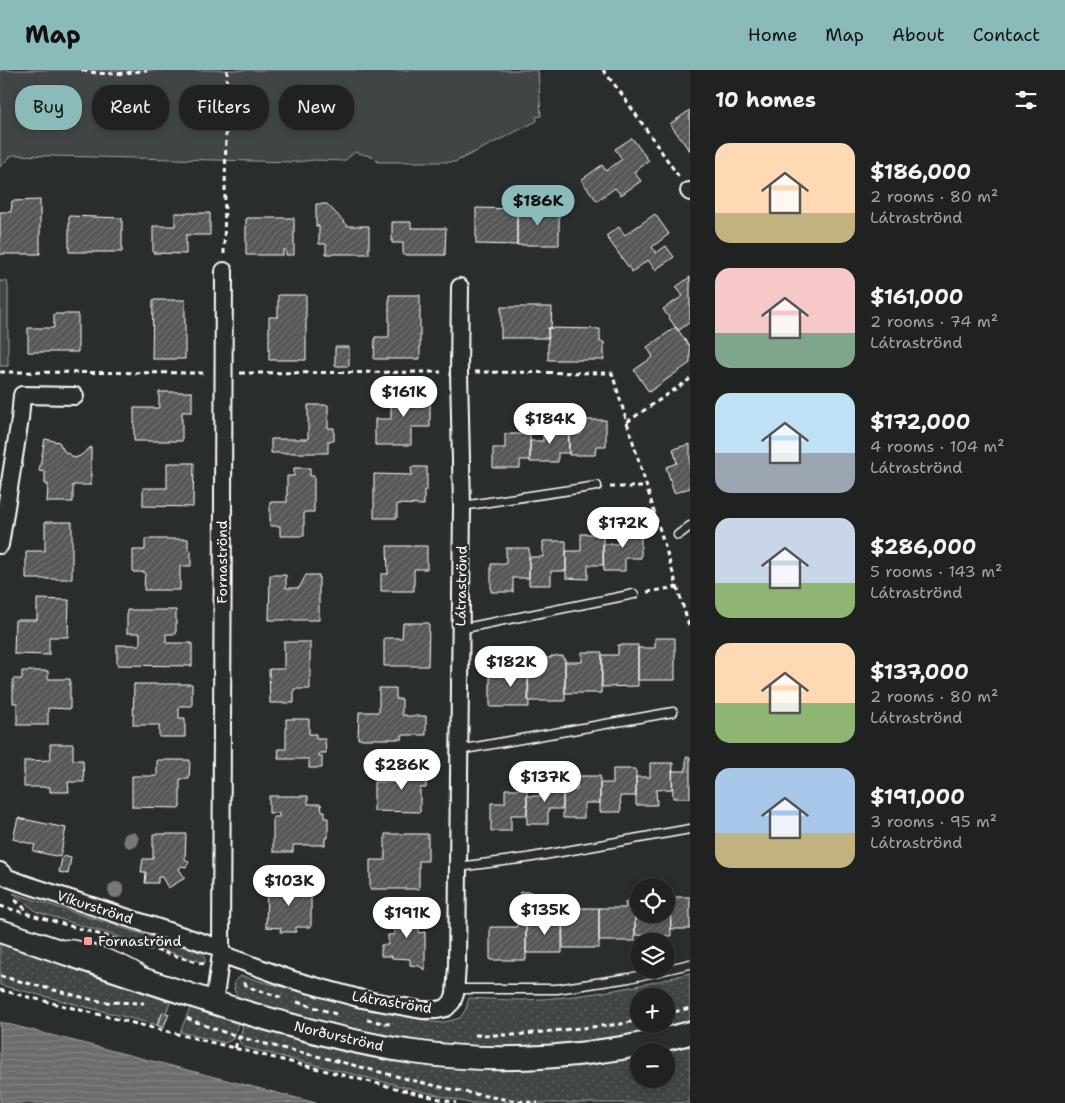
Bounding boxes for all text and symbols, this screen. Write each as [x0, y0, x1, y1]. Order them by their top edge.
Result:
text: Map [25, 19, 81, 51]
text: Home [748, 23, 797, 47]
text: Map [825, 23, 864, 47]
text: About [892, 23, 945, 47]
text: Contact [973, 23, 1040, 47]
chip: Buy [15, 85, 82, 130]
chip: Rent [92, 85, 169, 130]
chip: Filters [179, 85, 269, 130]
chip: New [279, 85, 354, 130]
text: 10 homes [715, 86, 816, 114]
icon: filters [1012, 86, 1040, 114]
text: $186,000 [870, 158, 971, 186]
icon: home [755, 163, 815, 223]
pin: $186K [503, 184, 573, 227]
text: 2 rooms · 80 m² [870, 186, 998, 207]
text: $186K [513, 190, 563, 211]
text: Látraströnd [870, 207, 962, 228]
text: $161,000 [870, 283, 964, 311]
icon: home [755, 288, 815, 348]
text: 2 rooms · 74 m² [870, 311, 998, 332]
text: Látraströnd [870, 332, 962, 353]
pin: $161K [369, 376, 439, 418]
text: $161K [381, 381, 427, 402]
pin: $184K [515, 402, 585, 445]
text: $184K [525, 408, 575, 429]
text: $172,000 [870, 408, 970, 436]
icon: home [755, 413, 815, 473]
text: 4 rooms · 104 m² [870, 436, 1005, 457]
text: Látraströnd [870, 457, 962, 478]
pin: $172K [588, 506, 658, 549]
text: $172K [598, 512, 648, 533]
street label: Fornaströnd [213, 520, 231, 604]
text: $286,000 [870, 533, 977, 561]
icon: home [755, 538, 815, 598]
street label: Látraströnd [451, 545, 471, 627]
text: 5 rooms · 143 m² [870, 561, 1002, 582]
text: Látraströnd [870, 582, 962, 603]
pin: $182K [476, 646, 546, 688]
text: $182K [486, 651, 536, 672]
text: $137,000 [870, 658, 969, 686]
icon: home [755, 663, 815, 723]
text: 2 rooms · 80 m² [870, 686, 998, 707]
text: Látraströnd [870, 707, 962, 728]
pin: $286K [367, 748, 437, 791]
text: $286K [375, 754, 429, 775]
pin: $137K [510, 760, 580, 803]
text: $137K [520, 766, 570, 787]
text: $191,000 [870, 783, 965, 811]
icon: home [755, 788, 815, 848]
text: 3 rooms · 95 m² [870, 811, 997, 832]
text: Látraströnd [870, 832, 962, 853]
pin: $103K [254, 864, 324, 907]
text: $103K [264, 870, 314, 891]
map controls [630, 878, 675, 1088]
button: locate [630, 878, 675, 923]
street label: Víkurströnd [55, 886, 136, 928]
pin: $135K [510, 894, 580, 936]
pin: $191K [372, 896, 442, 939]
text: $135K [520, 899, 570, 920]
text: $191K [384, 902, 430, 923]
place label: Fornaströnd [98, 932, 181, 950]
button: layers [630, 933, 675, 978]
marker: Fornaströnd [82, 935, 94, 947]
street label: Látraströnd [351, 987, 433, 1017]
button: + [630, 988, 675, 1033]
street label: Norðurströnd [292, 1017, 386, 1055]
button: − [630, 1043, 675, 1088]

